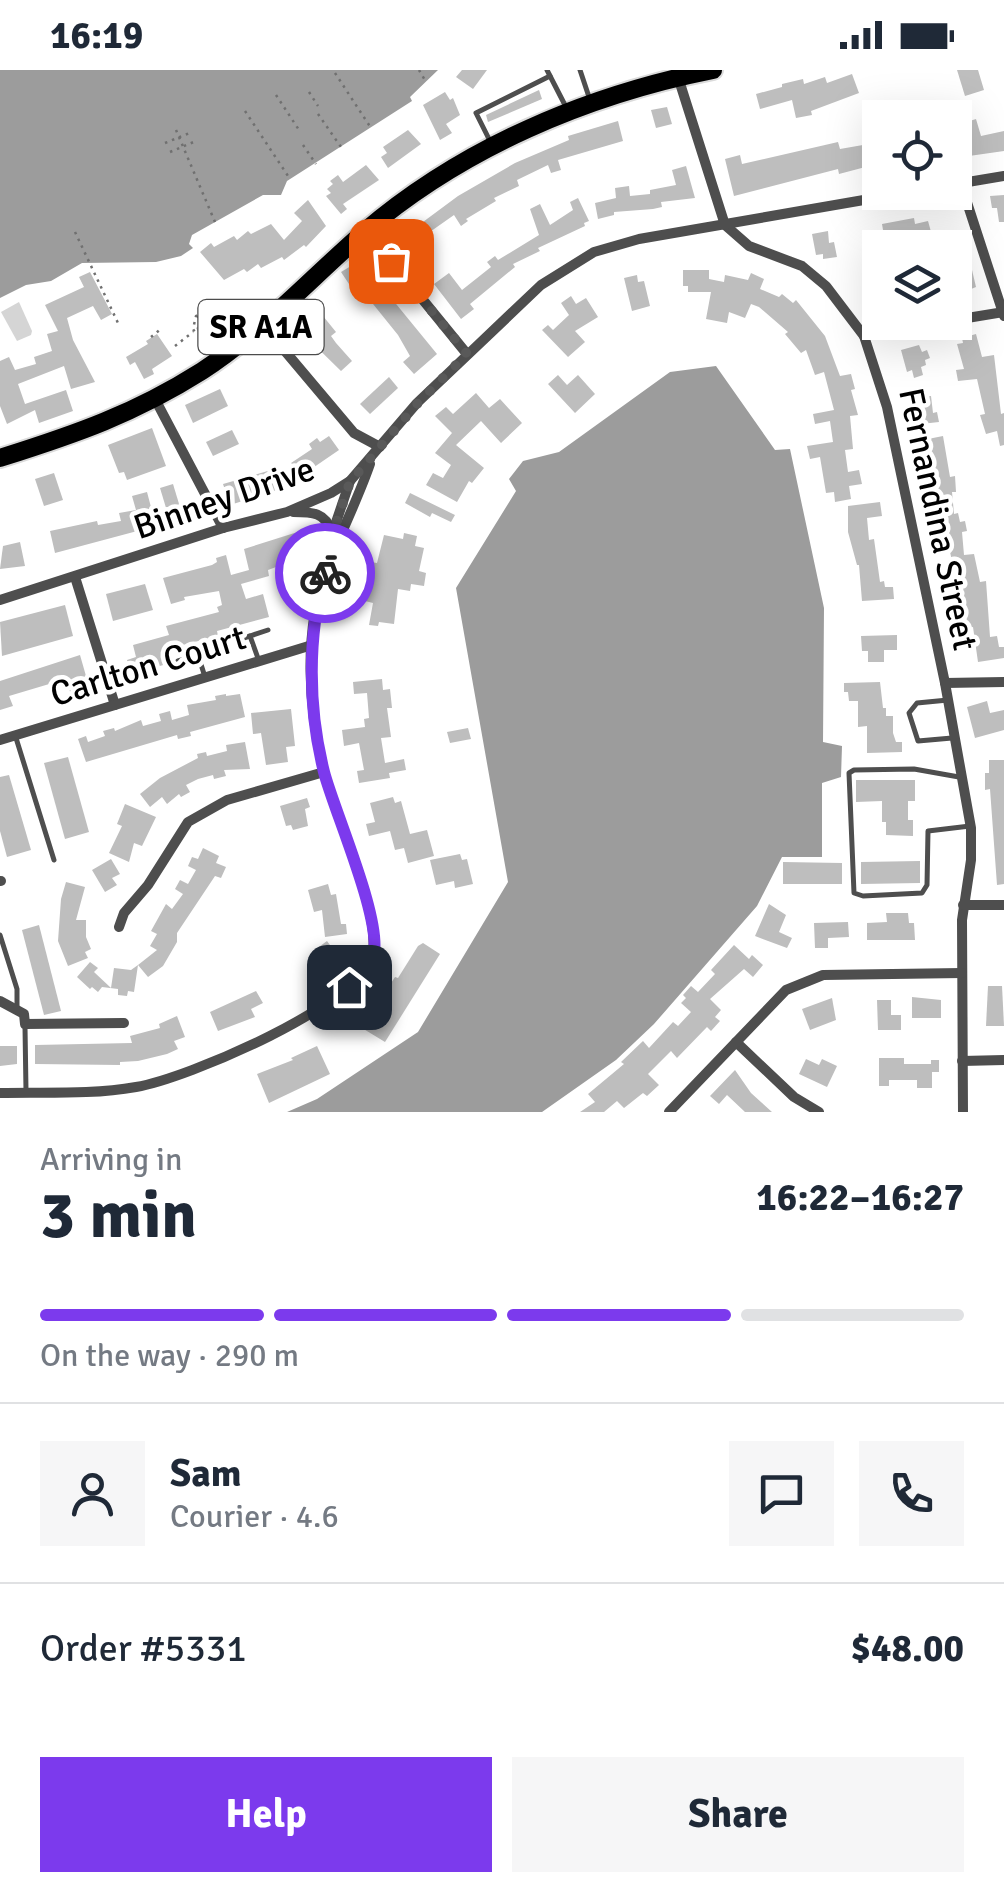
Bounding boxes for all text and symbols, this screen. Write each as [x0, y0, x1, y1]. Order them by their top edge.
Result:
text: 16:19 [50, 12, 143, 59]
map controls [862, 100, 972, 340]
button: locate [862, 100, 972, 210]
pin [349, 219, 434, 304]
button: layers [862, 230, 972, 340]
icon: bag [364, 234, 419, 289]
road number: SR A1A [198, 300, 324, 354]
street label: Fernandina Street [889, 384, 987, 654]
street label: Binney Drive [128, 447, 320, 549]
courier [275, 523, 375, 623]
icon: bike [298, 546, 353, 601]
street label: Carlton Court [45, 616, 251, 716]
pin [307, 945, 392, 1030]
icon: home [322, 960, 377, 1015]
text: Arriving in [40, 1140, 182, 1179]
text: 16:22–16:27 [756, 1174, 964, 1221]
text: 3 min [40, 1176, 197, 1256]
text: On the way · 290 m [40, 1336, 299, 1375]
button: person [40, 1441, 145, 1546]
button: chat [729, 1441, 834, 1546]
button: phone [859, 1441, 964, 1546]
text: Sam [170, 1450, 241, 1497]
text: Courier · 4.6 [170, 1497, 339, 1536]
text: Order #5331 [40, 1625, 247, 1672]
text: $48.00 [851, 1625, 964, 1672]
button: Help [40, 1757, 492, 1872]
button: Share [512, 1757, 964, 1872]

